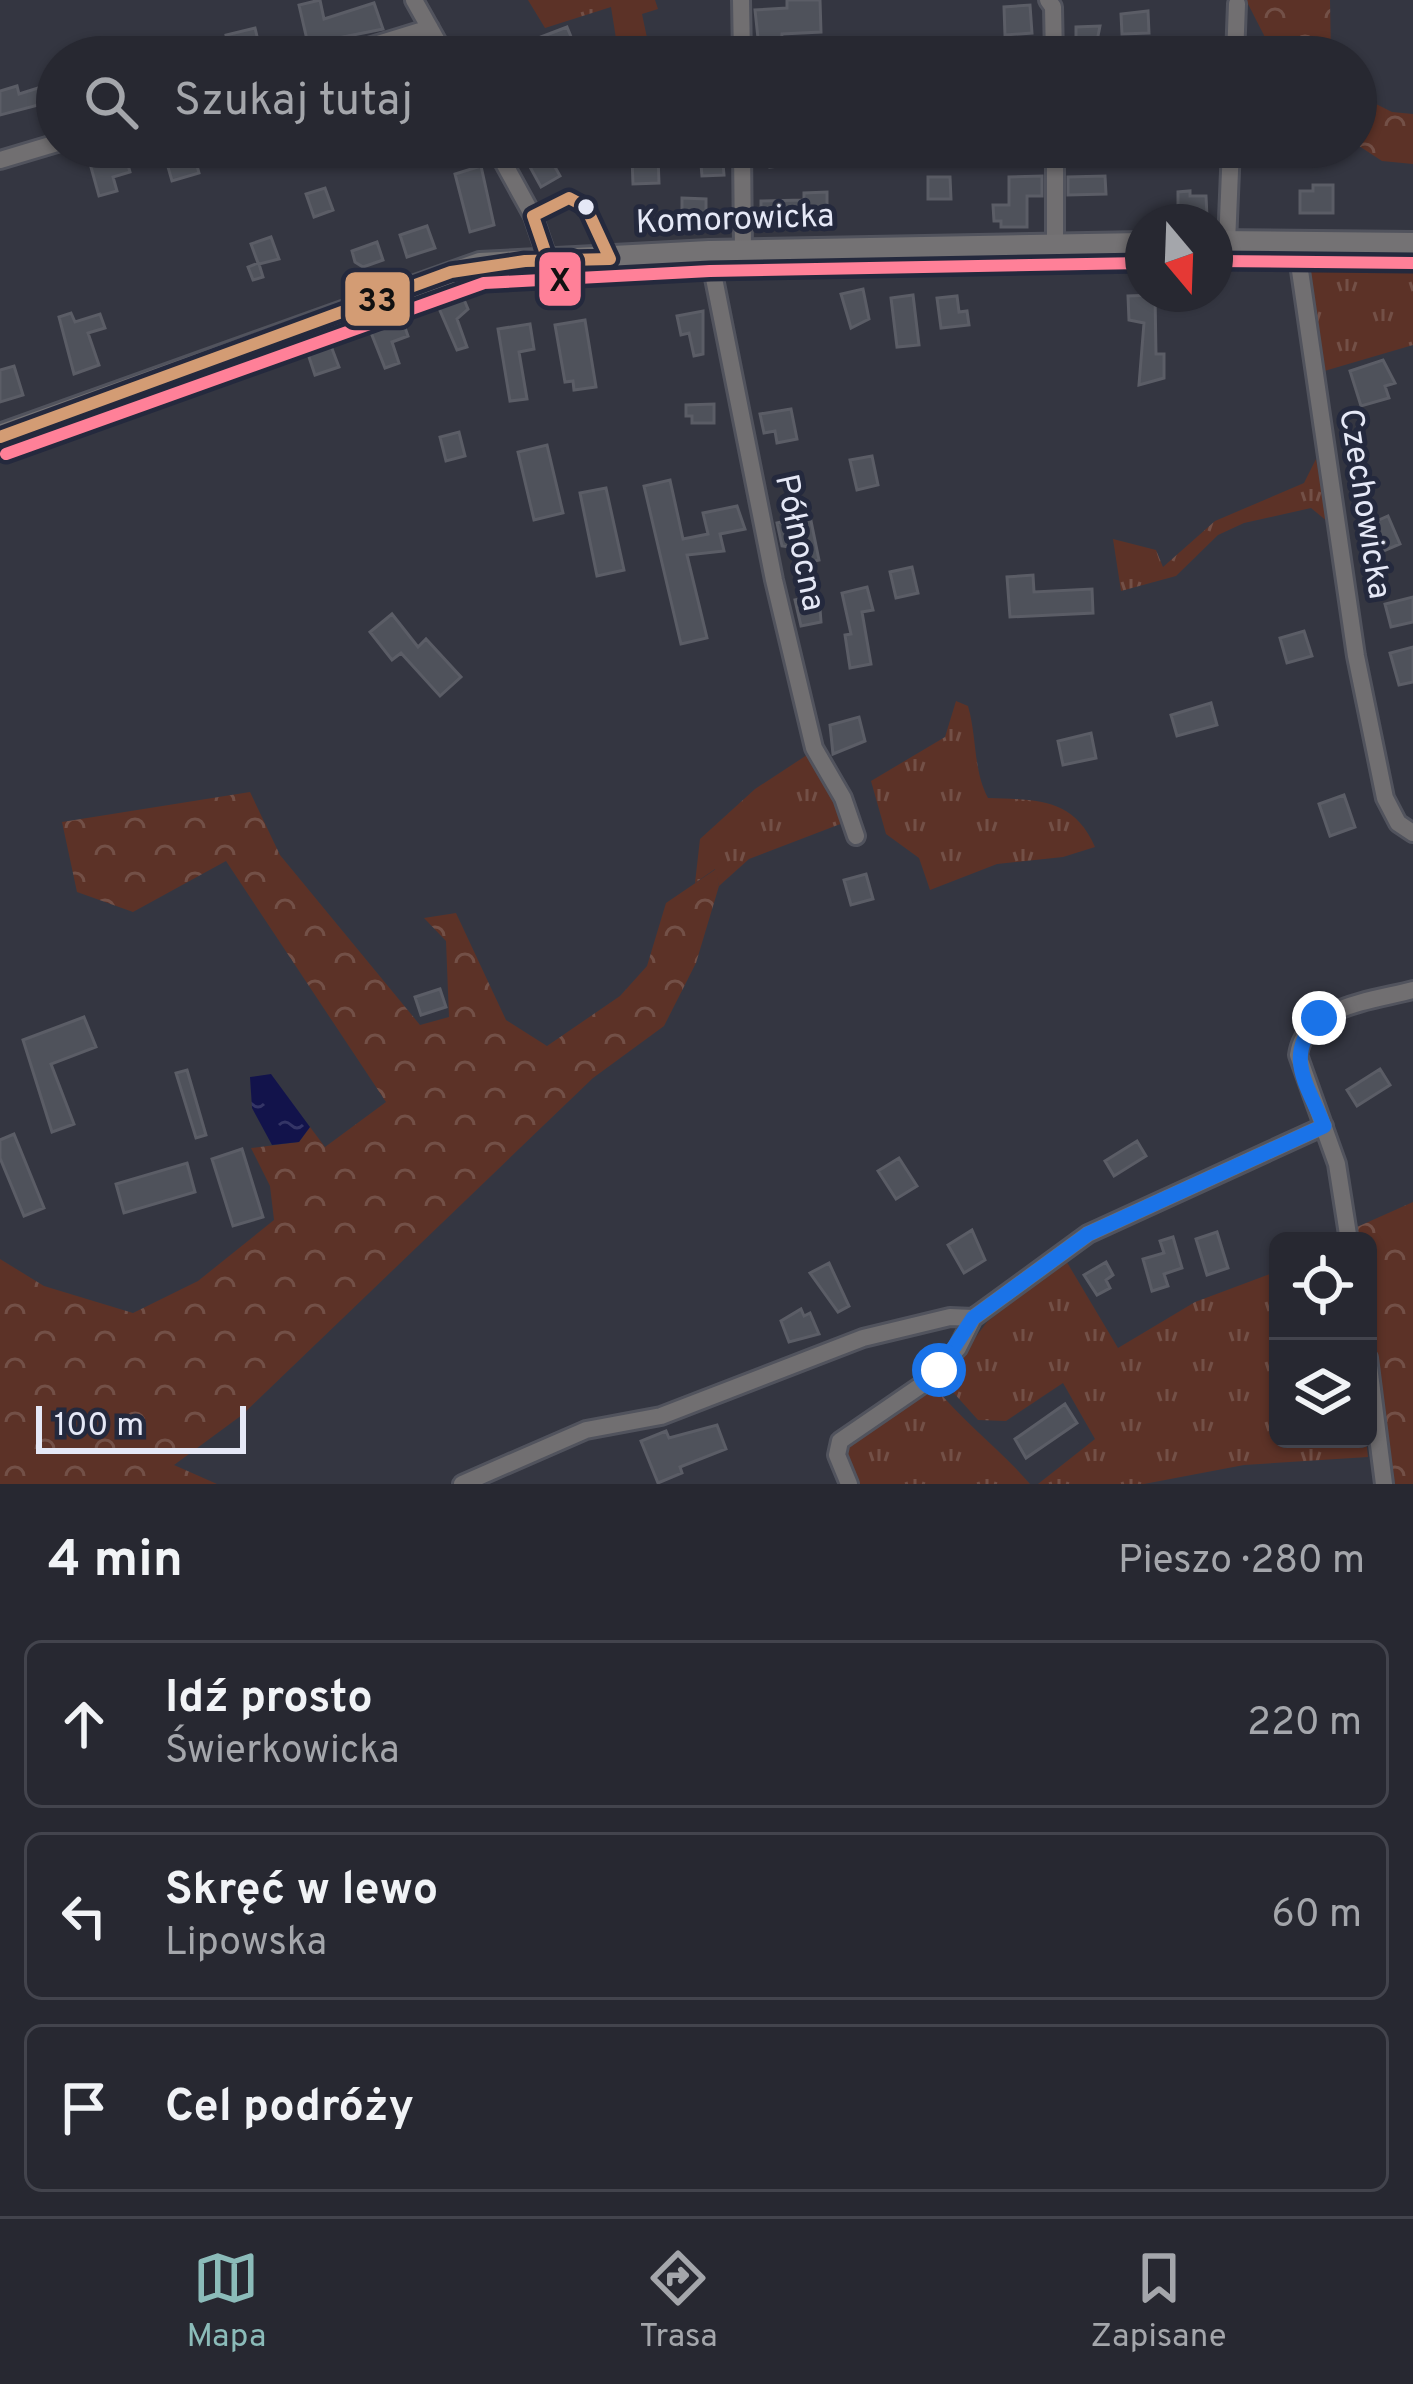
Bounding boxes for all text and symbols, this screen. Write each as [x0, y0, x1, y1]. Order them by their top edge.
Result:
search box [36, 36, 1377, 168]
icon: search [78, 69, 144, 135]
text: Szukaj tutaj [174, 74, 413, 131]
unlabelled marker [575, 196, 597, 218]
street label: Komorowicka [635, 197, 835, 245]
north arrow [1125, 204, 1233, 312]
line badge: X [537, 250, 583, 308]
text: X [549, 262, 571, 304]
line badge: 33 [343, 270, 412, 328]
text: 33 [357, 282, 397, 324]
street label: Czechowicka [1327, 406, 1399, 602]
street label: Północna [763, 471, 833, 615]
route end [1292, 991, 1346, 1045]
map controls [1269, 1232, 1377, 1448]
button: locate [1269, 1232, 1377, 1340]
button: layers [1269, 1340, 1377, 1448]
route start [912, 1343, 966, 1397]
scale bar [36, 1400, 246, 1453]
text: 100 m [54, 1406, 144, 1448]
text: 4 min [48, 1530, 183, 1595]
text: Pieszo · 280 m [1118, 1538, 1365, 1587]
text: Idź prosto [165, 1671, 373, 1728]
icon: ahead [51, 1691, 117, 1757]
text: 220 m [1247, 1700, 1362, 1749]
text: Świerkowicka [165, 1728, 400, 1777]
text: Skręć w lewo [165, 1863, 438, 1920]
icon: left [51, 1883, 117, 1949]
text: 60 m [1271, 1892, 1362, 1941]
text: Lipowska [165, 1920, 327, 1969]
icon: arrive [51, 2075, 117, 2141]
text: Cel podróży [165, 2080, 414, 2137]
tab: Mapa [186, 2245, 266, 2359]
tab: Trasa [639, 2245, 718, 2359]
tab: Zapisane [1091, 2245, 1227, 2359]

